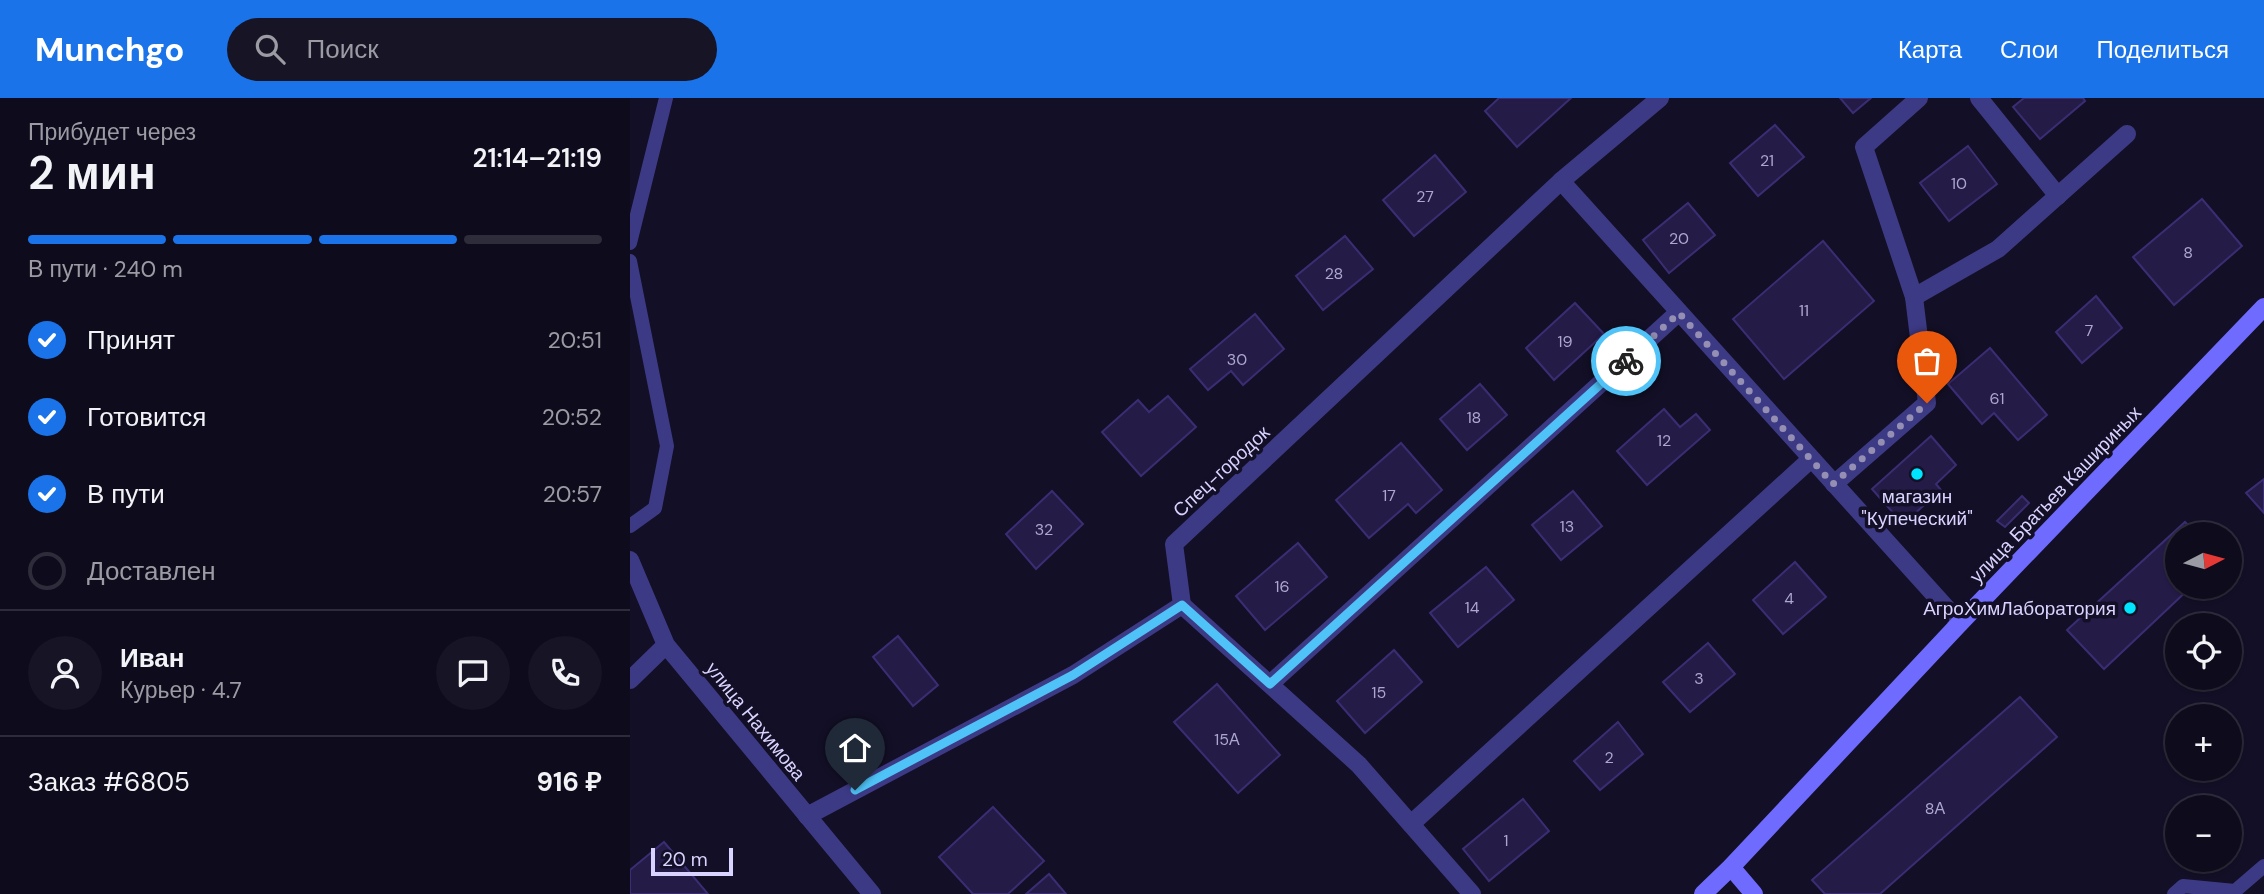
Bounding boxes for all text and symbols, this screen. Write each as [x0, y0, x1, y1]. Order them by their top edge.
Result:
search box [227, 18, 717, 81]
text: Munchgo [35, 28, 185, 71]
icon: search [251, 30, 289, 68]
text: Поиск [307, 32, 379, 66]
text: Карта [1898, 34, 1962, 65]
text: Слои [2000, 34, 2058, 65]
text: Поделиться [2096, 34, 2229, 65]
text: Прибудет через [28, 117, 196, 147]
text: 21:14–21:19 [472, 141, 602, 175]
text: 2 мин [28, 143, 156, 203]
house number: 21 [1760, 150, 1774, 171]
house number: 10 [1951, 173, 1967, 194]
house number: 27 [1416, 186, 1434, 207]
house number: 20 [1669, 228, 1689, 249]
house number: 8 [2183, 242, 2193, 263]
text: В пути · 240 m [28, 254, 183, 284]
house number: 28 [1325, 263, 1343, 284]
house number: 11 [1799, 300, 1809, 321]
house number: 7 [2085, 320, 2093, 341]
icon: check [28, 321, 66, 359]
text: Принят [87, 323, 175, 357]
text: 20:51 [547, 325, 602, 355]
courier [1591, 326, 1661, 396]
house number: 19 [1557, 331, 1573, 352]
pin [1897, 331, 1957, 403]
icon: bike [1607, 342, 1645, 380]
icon: bag [1908, 342, 1946, 380]
house number: 30 [1227, 349, 1247, 370]
house number: 61 [1989, 388, 2005, 409]
icon: check [28, 398, 66, 436]
text: Готовится [87, 400, 206, 434]
street label: улица Братьев Кашириных [1964, 400, 2147, 588]
text: 20:52 [542, 402, 602, 432]
house number: 18 [1467, 407, 1481, 428]
street label: Спец-городок [1168, 420, 1276, 523]
house number: 12 [1657, 430, 1671, 451]
marker: магазин "Купеческий" [1909, 466, 1925, 482]
icon: check [28, 475, 66, 513]
text: В пути [87, 477, 165, 511]
text: 20:57 [543, 479, 602, 509]
place label: магазин "Купеческий" [1861, 484, 1973, 531]
house number: 17 [1382, 485, 1396, 506]
house number: 13 [1560, 516, 1574, 537]
house number: 32 [1035, 519, 1053, 540]
north arrow [2165, 522, 2242, 598]
map controls [2165, 522, 2242, 872]
text: Доставлен [87, 554, 216, 588]
house number: 16 [1274, 576, 1290, 597]
house number: 4 [1784, 588, 1794, 609]
place label: АгроХимЛаборатория [1923, 596, 2116, 621]
house number: 14 [1465, 597, 1480, 618]
marker: АгроХимЛаборатория [2122, 600, 2138, 616]
button: locate [2165, 613, 2242, 690]
button: person [28, 636, 102, 710]
button: chat [436, 636, 510, 710]
button: phone [528, 636, 602, 710]
text: Иван [120, 641, 185, 675]
street label: улица Нахимова [700, 657, 811, 786]
house number: 3 [1694, 668, 1704, 689]
text: Курьер · 4.7 [120, 675, 242, 705]
house number: 15 [1372, 682, 1386, 703]
button: + [2165, 704, 2242, 781]
pin [825, 718, 885, 790]
icon: home [836, 729, 874, 767]
house number: 15А [1214, 729, 1240, 750]
house number: 2 [1604, 747, 1614, 768]
text: Заказ #6805 [28, 765, 190, 799]
text: 916 ₽ [537, 765, 602, 799]
button: − [2165, 795, 2242, 872]
house number: 8А [1925, 798, 1946, 819]
house number: 1 [1504, 830, 1509, 851]
scale bar [651, 845, 733, 877]
text: 20 m [662, 847, 708, 872]

